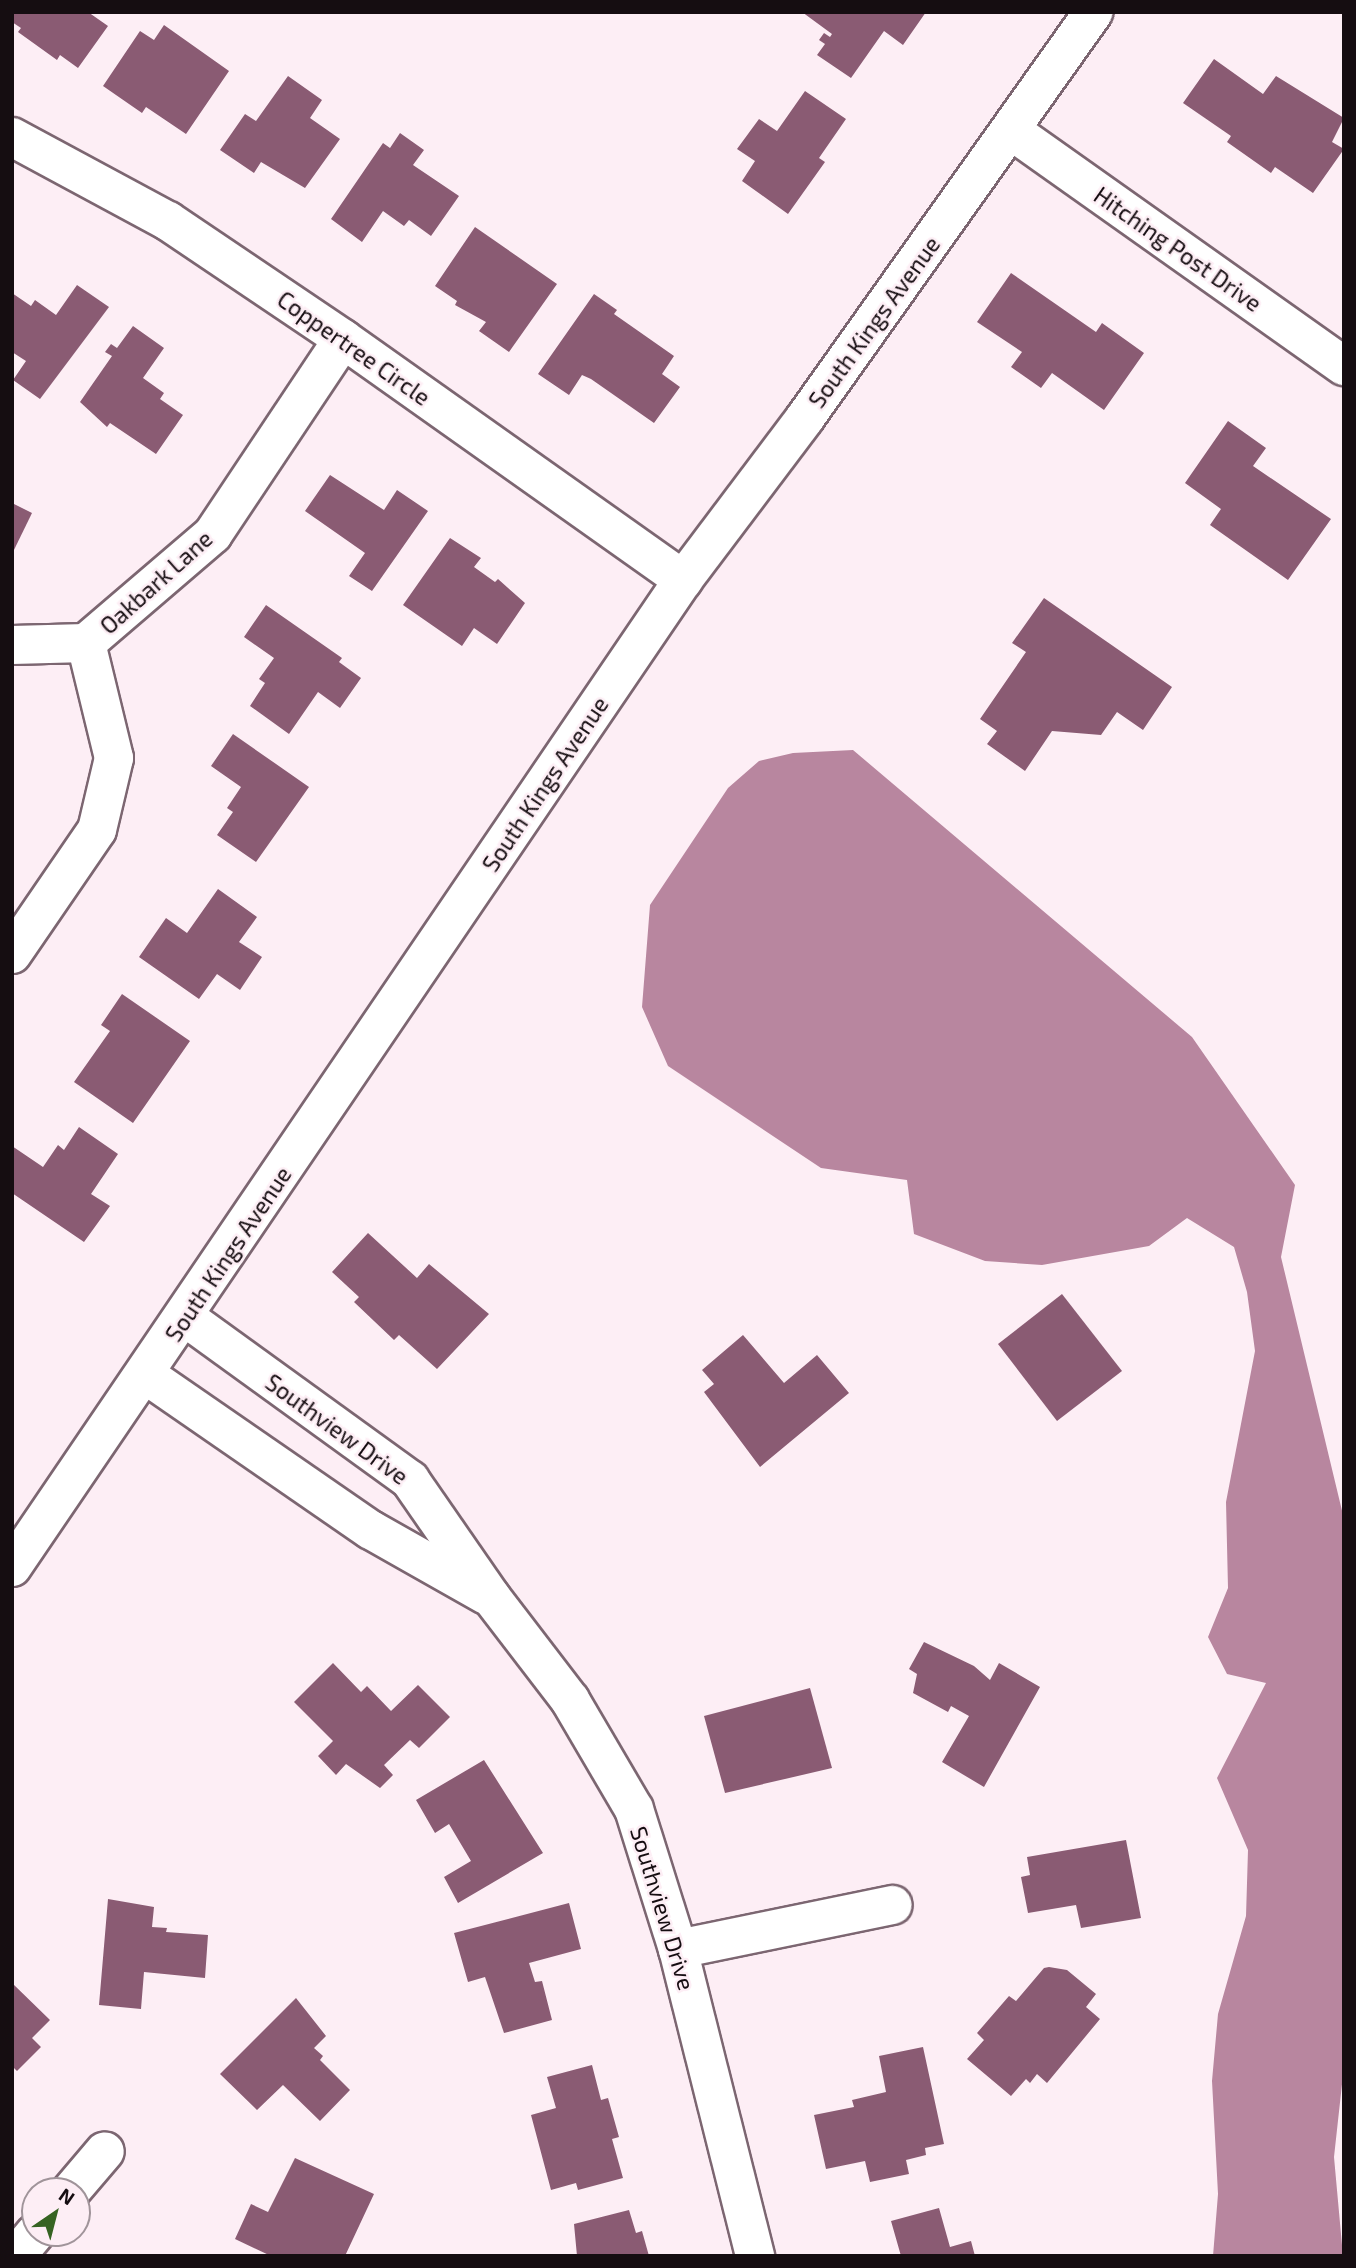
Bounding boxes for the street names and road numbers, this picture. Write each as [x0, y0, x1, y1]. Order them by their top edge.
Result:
street label: Hitching Post Drive [1089, 181, 1267, 317]
street label: South Kings Avenue [802, 231, 946, 413]
street label: Coppertree Circle [272, 285, 436, 411]
street label: Oakbark Lane [94, 524, 218, 640]
street label: South Kings Avenue [476, 691, 614, 877]
street label: South Kings Avenue [159, 1161, 297, 1347]
street label: Southview Drive [260, 1368, 414, 1490]
street label: Southview Drive [625, 1823, 701, 1993]

